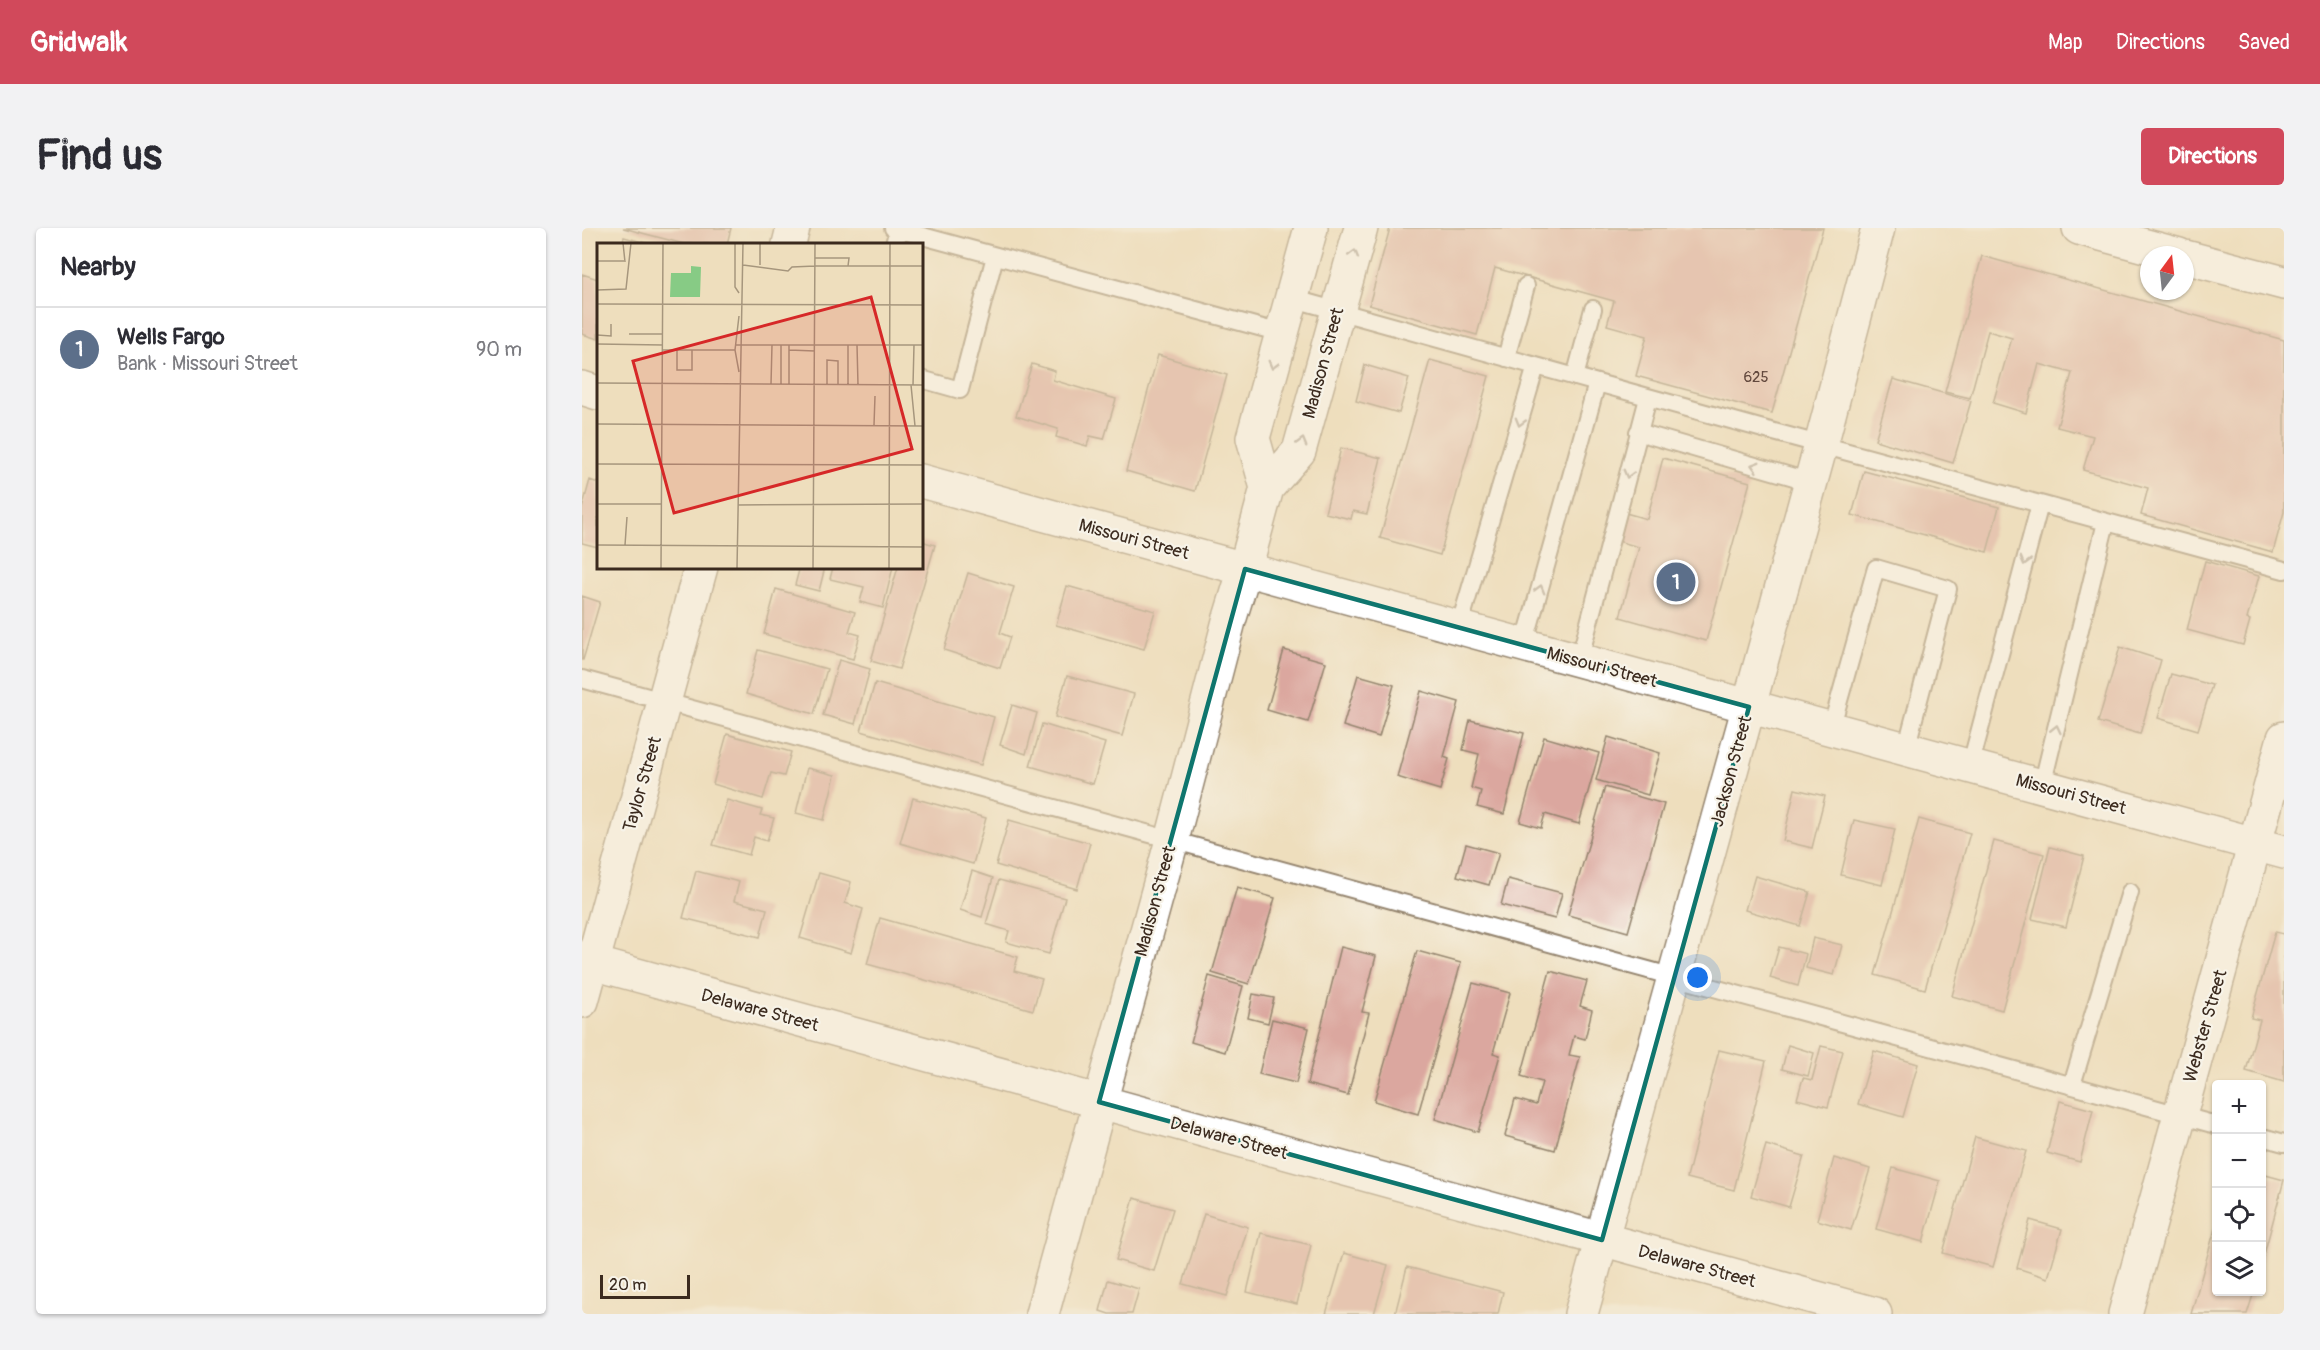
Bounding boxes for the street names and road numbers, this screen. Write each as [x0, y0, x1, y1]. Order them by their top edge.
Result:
street label: Madison Street [1298, 304, 1350, 421]
street label: Missouri Street [1076, 514, 1192, 565]
street label: Missouri Street [1544, 642, 1660, 693]
street label: Jackson Street [1706, 712, 1758, 829]
street label: Taylor Street [618, 733, 667, 834]
street label: Missouri Street [2013, 769, 2129, 820]
street label: Madison Street [1130, 842, 1182, 959]
street label: Webster Street [2178, 966, 2233, 1085]
street label: Delaware Street [698, 984, 822, 1037]
street label: Delaware Street [1167, 1112, 1291, 1165]
street label: Delaware Street [1635, 1240, 1759, 1293]

